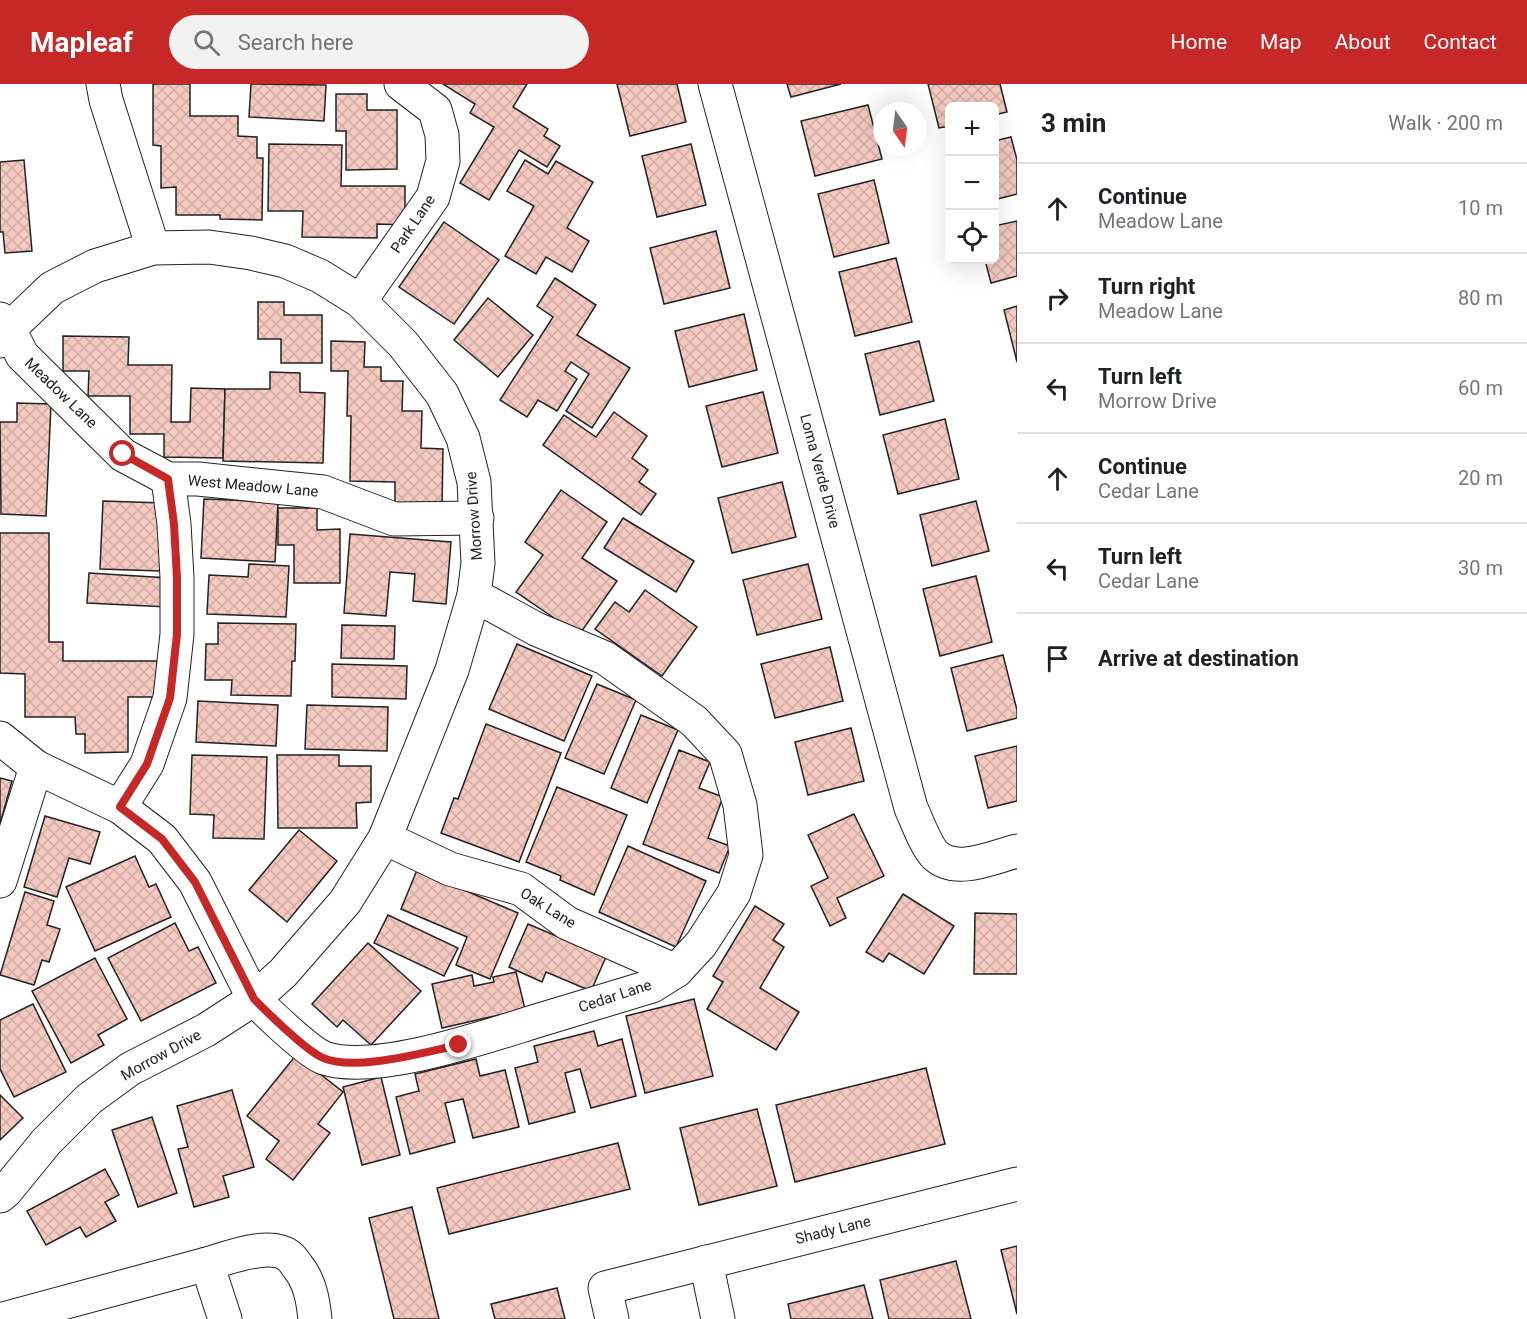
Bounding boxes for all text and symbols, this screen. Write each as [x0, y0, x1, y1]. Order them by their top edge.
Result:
search box [169, 15, 589, 69]
text: Mapleaf [30, 26, 133, 59]
icon: search [190, 26, 223, 59]
text: Search here [238, 30, 354, 55]
text: Home [1171, 30, 1227, 54]
text: Map [1260, 30, 1302, 54]
text: About [1335, 30, 1391, 54]
text: Contact [1424, 30, 1497, 54]
north arrow [873, 102, 927, 156]
map controls [945, 102, 999, 264]
button: + [945, 102, 999, 156]
text: 3 min [1041, 108, 1106, 138]
text: Walk · 200 m [1388, 111, 1503, 135]
button: − [945, 156, 999, 210]
text: Continue [1098, 184, 1187, 209]
street label: Park Lane [387, 191, 439, 257]
icon: ahead [1041, 192, 1074, 225]
text: 10 m [1458, 196, 1503, 220]
text: Meadow Lane [1098, 209, 1223, 233]
button: locate [945, 210, 999, 264]
text: Turn right [1098, 274, 1195, 299]
icon: right [1041, 282, 1074, 315]
text: 80 m [1458, 286, 1503, 310]
text: Meadow Lane [1098, 299, 1223, 323]
street label: Meadow Lane [21, 354, 101, 432]
text: Turn left [1098, 364, 1182, 389]
icon: left [1041, 372, 1074, 405]
text: 60 m [1458, 376, 1503, 400]
text: Morrow Drive [1098, 389, 1217, 413]
street label: Loma Verde Drive [796, 412, 844, 530]
route start [109, 440, 135, 466]
text: Continue [1098, 454, 1187, 479]
icon: ahead [1041, 462, 1074, 495]
text: 20 m [1458, 466, 1503, 490]
street label: West Meadow Lane [187, 471, 319, 501]
street label: Morrow Drive [462, 471, 486, 561]
text: Cedar Lane [1098, 479, 1199, 503]
text: Turn left [1098, 544, 1182, 569]
icon: left [1041, 552, 1074, 585]
text: 30 m [1458, 556, 1503, 580]
text: Cedar Lane [1098, 569, 1199, 593]
icon: arrive [1041, 642, 1074, 675]
text: Arrive at destination [1098, 646, 1299, 671]
street label: Oak Lane [517, 884, 579, 932]
street label: Cedar Lane [576, 976, 654, 1016]
street label: Morrow Drive [118, 1026, 204, 1084]
route end [445, 1031, 471, 1057]
street label: Shady Lane [793, 1212, 873, 1248]

